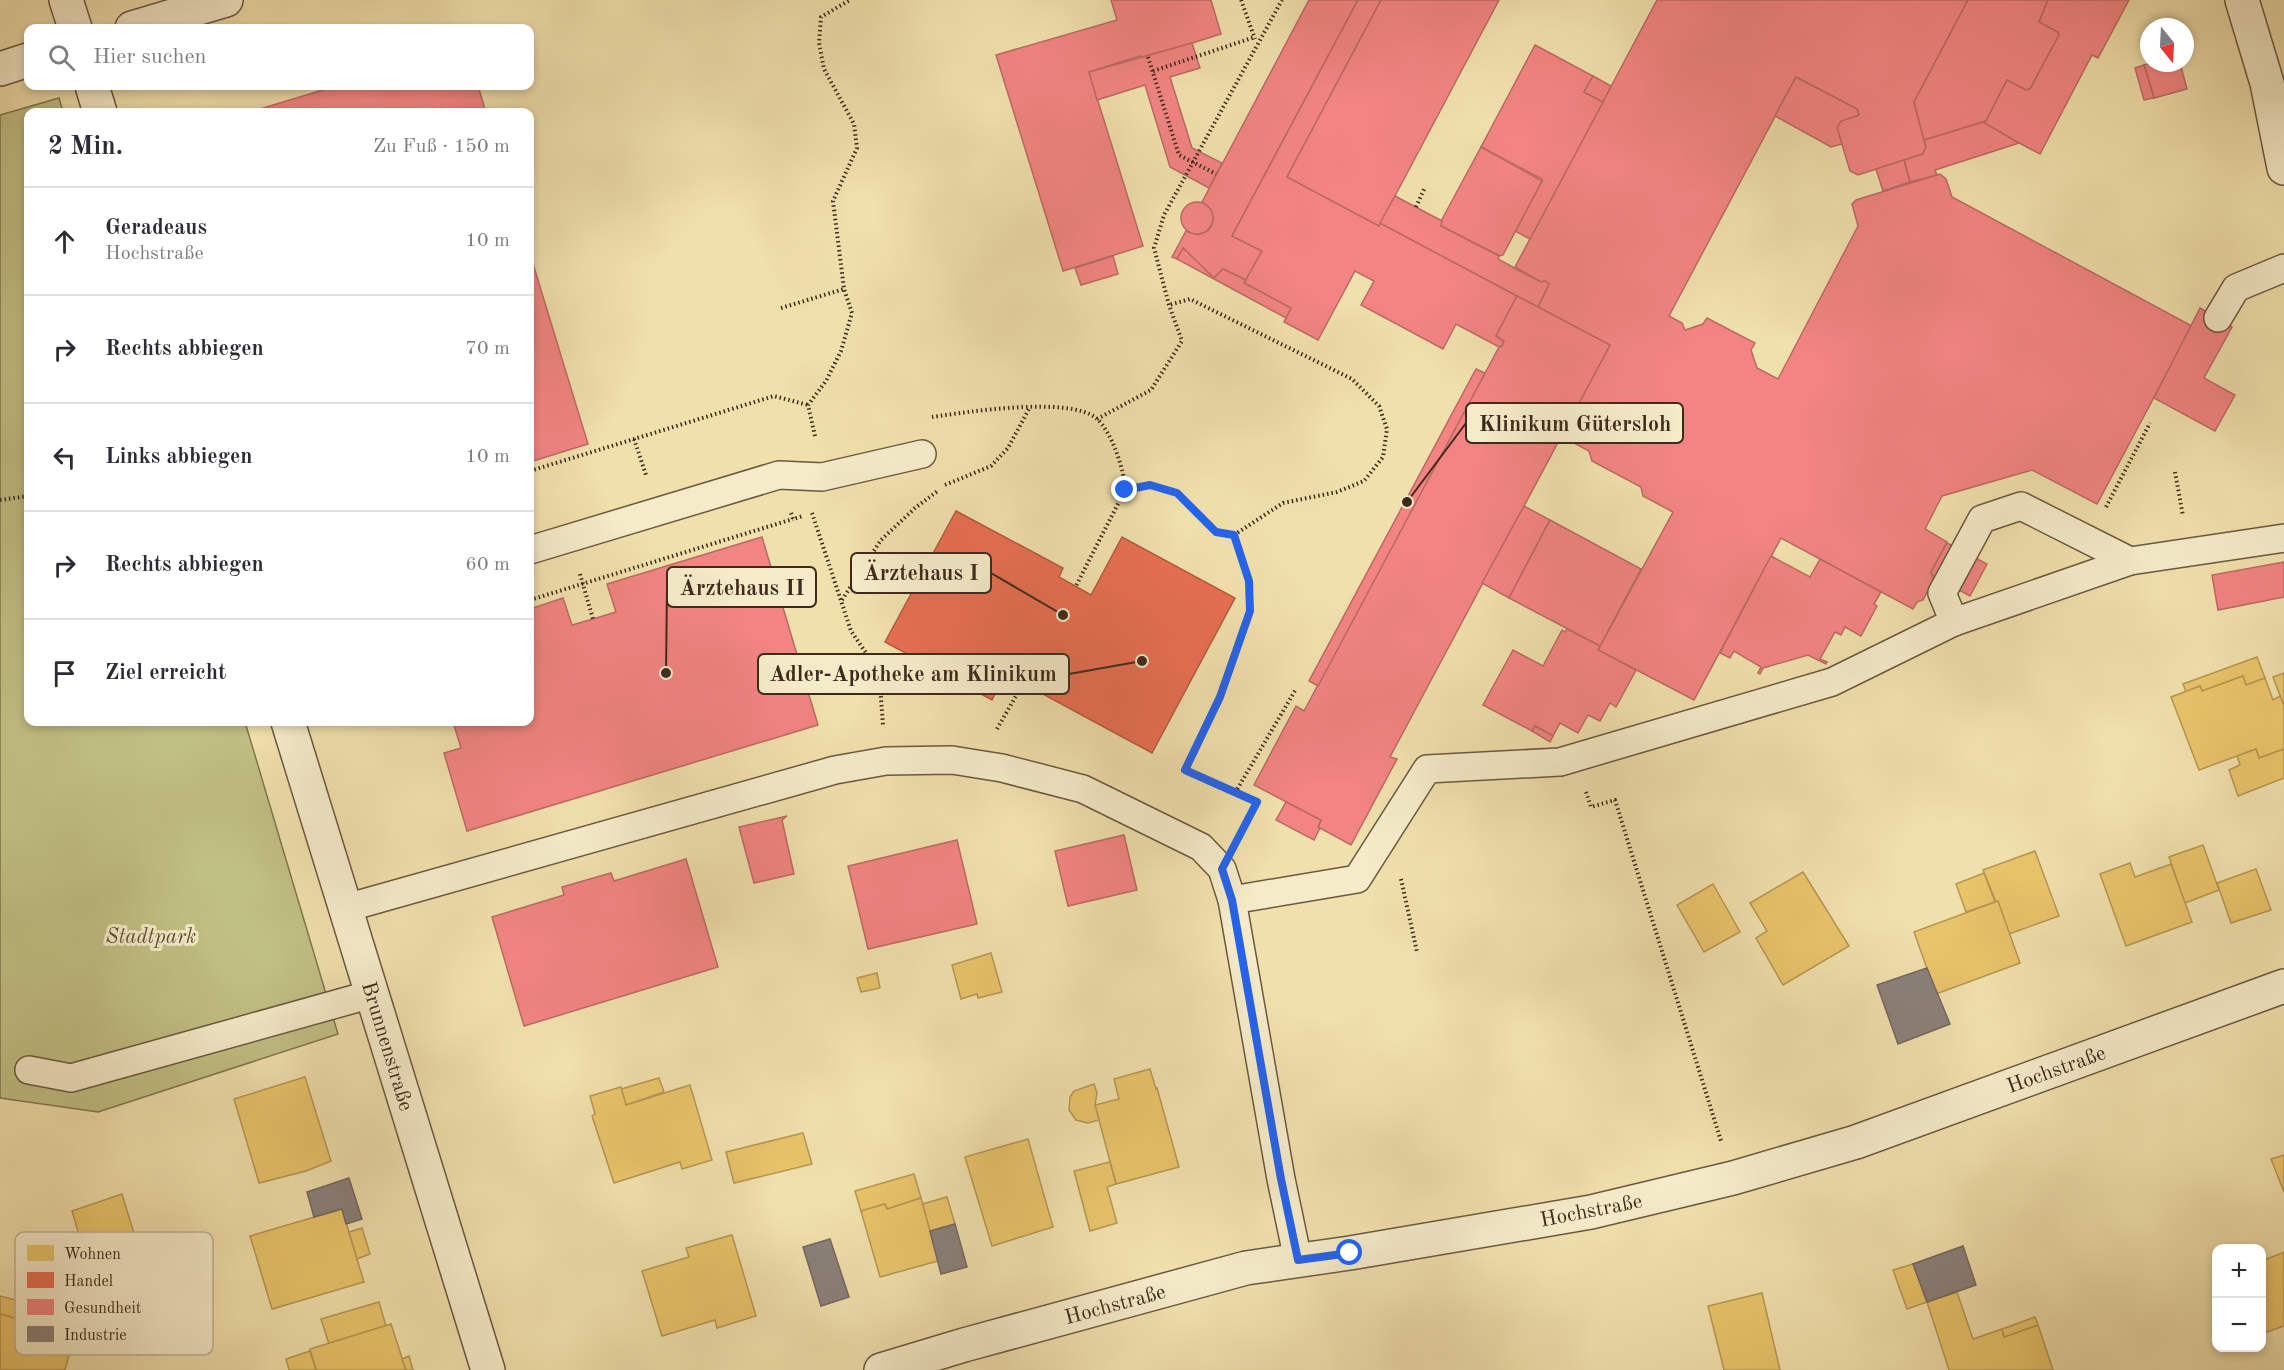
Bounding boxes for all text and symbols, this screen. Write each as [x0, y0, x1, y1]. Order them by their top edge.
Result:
north arrow [2140, 18, 2194, 72]
search box [24, 24, 534, 90]
icon: search [45, 41, 78, 74]
text: Hier suchen [93, 46, 206, 68]
text: 2 Min. [48, 134, 123, 160]
text: Zu Fuß · 150 m [373, 137, 510, 157]
text: Geradeaus [105, 217, 207, 239]
icon: ahead [48, 225, 81, 258]
text: 10 m [465, 231, 510, 251]
text: Hochstraße [105, 244, 204, 264]
icon: right [48, 333, 81, 366]
text: Rechts abbiegen [105, 338, 264, 360]
text: 70 m [465, 339, 510, 359]
callout: Klinikum Gütersloh [1466, 403, 1683, 443]
text: Klinikum Gütersloh [1479, 414, 1671, 436]
icon: left [48, 441, 81, 474]
text: Links abbiegen [105, 446, 253, 468]
text: 10 m [465, 447, 510, 467]
route end [1111, 476, 1137, 502]
icon: right [48, 549, 81, 582]
callout: Ärztehaus I [851, 553, 991, 593]
text: Rechts abbiegen [105, 554, 264, 576]
text: 60 m [465, 555, 510, 575]
text: Ärztehaus I [863, 559, 979, 585]
callout: Ärztehaus II [667, 567, 816, 607]
text: Ärztehaus II [679, 574, 805, 600]
callout: Adler-Apotheke am Klinikum [758, 654, 1069, 694]
icon: arrive [48, 657, 81, 690]
text: Ziel erreicht [105, 662, 226, 684]
text: Adler-Apotheke am Klinikum [769, 664, 1057, 686]
park label: Stadtpark [106, 927, 196, 948]
street label: Brunnenstraße [357, 979, 416, 1114]
street label: Hochstraße [2004, 1043, 2109, 1098]
street label: Hochstraße [1538, 1191, 1644, 1232]
legend [15, 1232, 213, 1355]
route start [1336, 1239, 1362, 1265]
map controls [2212, 1244, 2266, 1352]
button: + [2212, 1244, 2266, 1298]
text: Wohnen [64, 1247, 121, 1263]
text: Handel [64, 1274, 113, 1290]
street label: Hochstraße [1063, 1282, 1168, 1329]
button: − [2212, 1298, 2266, 1352]
text: Gesundheit [64, 1301, 142, 1317]
text: Industrie [64, 1328, 127, 1344]

